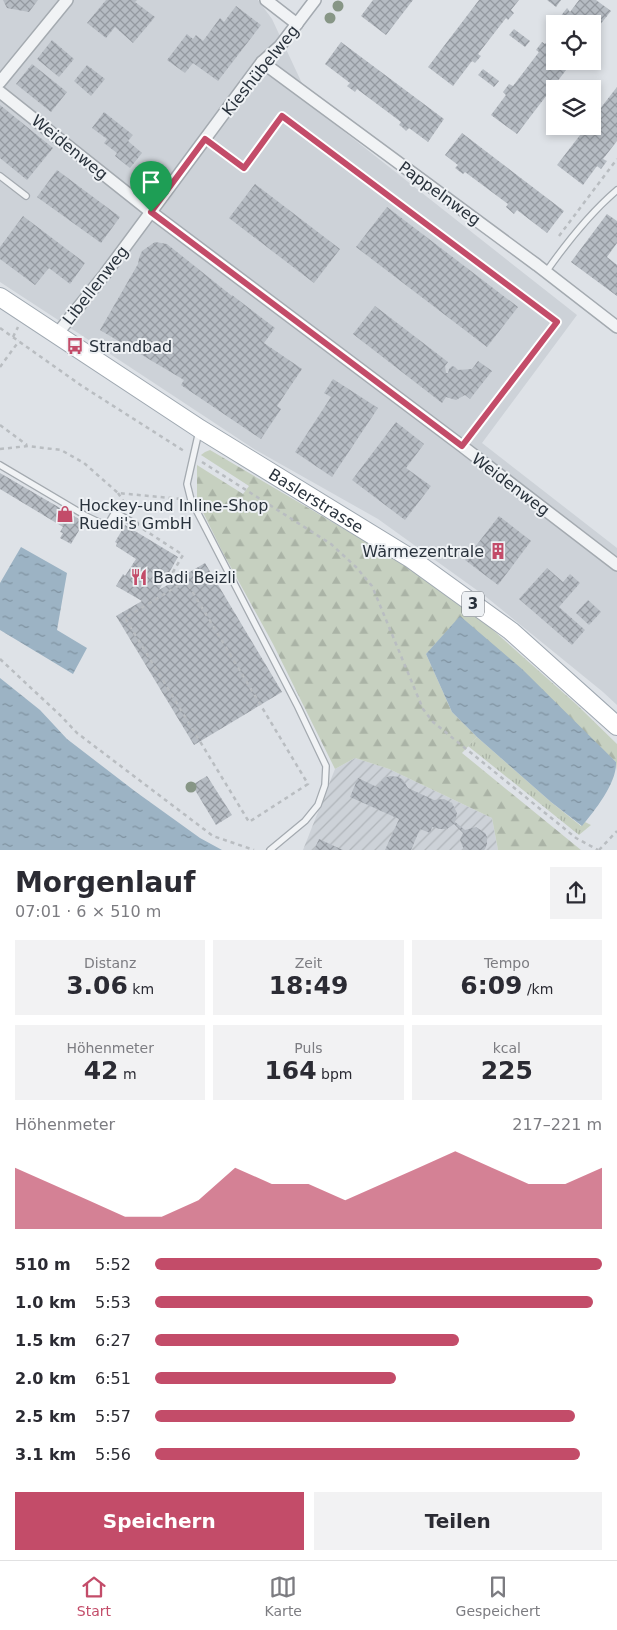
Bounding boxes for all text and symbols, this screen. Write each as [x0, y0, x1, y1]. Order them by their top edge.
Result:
map controls [546, 15, 601, 135]
button: locate [546, 15, 601, 70]
street label: Kieshübelweg [218, 21, 303, 119]
button: layers [546, 80, 601, 135]
street label: Weidenweg [28, 111, 112, 184]
street label: Pappelnweg [395, 157, 484, 229]
pin [130, 161, 172, 212]
icon: arrive [137, 168, 165, 196]
street label: Libellenweg [59, 242, 132, 329]
bus stop icon: Strandbad [65, 336, 85, 356]
place label: Strandbad [89, 337, 172, 356]
street label: Weidenweg [468, 449, 553, 520]
street label: Baslerstrasse [265, 465, 367, 537]
place label: Hockey-und Inline-Shop Ruedi's GmbH [79, 496, 268, 533]
shop icon: Hockey-und Inline-Shop Ruedi's GmbH [55, 504, 75, 524]
building icon: Wärmezentrale [488, 541, 508, 561]
place label: Wärmezentrale [362, 542, 484, 561]
restaurant icon: Badi Beizli [129, 567, 149, 587]
place label: Badi Beizli [153, 568, 236, 587]
road number: 3 [462, 592, 484, 616]
text: Morgenlauf [15, 866, 195, 899]
button: share [550, 867, 602, 919]
text: 07:01 · 6 × 510 m [15, 902, 161, 921]
text: Distanz [84, 955, 136, 971]
text: Zeit [295, 955, 322, 971]
text: Tempo [484, 955, 530, 971]
text: 3.06 [66, 971, 128, 1000]
text: 18:49 [269, 971, 348, 1000]
text: 6:09 [460, 971, 522, 1000]
text: km [128, 981, 154, 997]
text: /km [522, 981, 553, 997]
text: Höhenmeter [66, 1040, 154, 1056]
text: Puls [294, 1040, 323, 1056]
text: kcal [493, 1040, 521, 1056]
text: 42 [84, 1056, 119, 1085]
text: 164 [264, 1056, 317, 1085]
text: 225 [481, 1056, 533, 1085]
text: m [119, 1066, 137, 1082]
text: bpm [317, 1066, 353, 1082]
text: Höhenmeter [15, 1115, 115, 1134]
text: 217–221 m [512, 1115, 602, 1134]
text: 510 m [15, 1255, 71, 1274]
text: 5:52 [95, 1255, 131, 1274]
text: 1.0 km [15, 1293, 76, 1312]
text: 5:53 [95, 1293, 131, 1312]
text: 1.5 km [15, 1331, 76, 1350]
text: 6:27 [95, 1331, 131, 1350]
text: 2.0 km [15, 1369, 76, 1388]
text: 6:51 [95, 1369, 131, 1388]
text: 2.5 km [15, 1407, 76, 1426]
text: 5:57 [95, 1407, 131, 1426]
text: 3.1 km [15, 1445, 76, 1464]
text: 5:56 [95, 1445, 131, 1464]
button: Speichern [15, 1492, 304, 1550]
button: Teilen [314, 1492, 602, 1550]
tab: Start [77, 1573, 111, 1619]
tab: Karte [265, 1573, 302, 1619]
tab: Gespeichert [456, 1573, 540, 1619]

